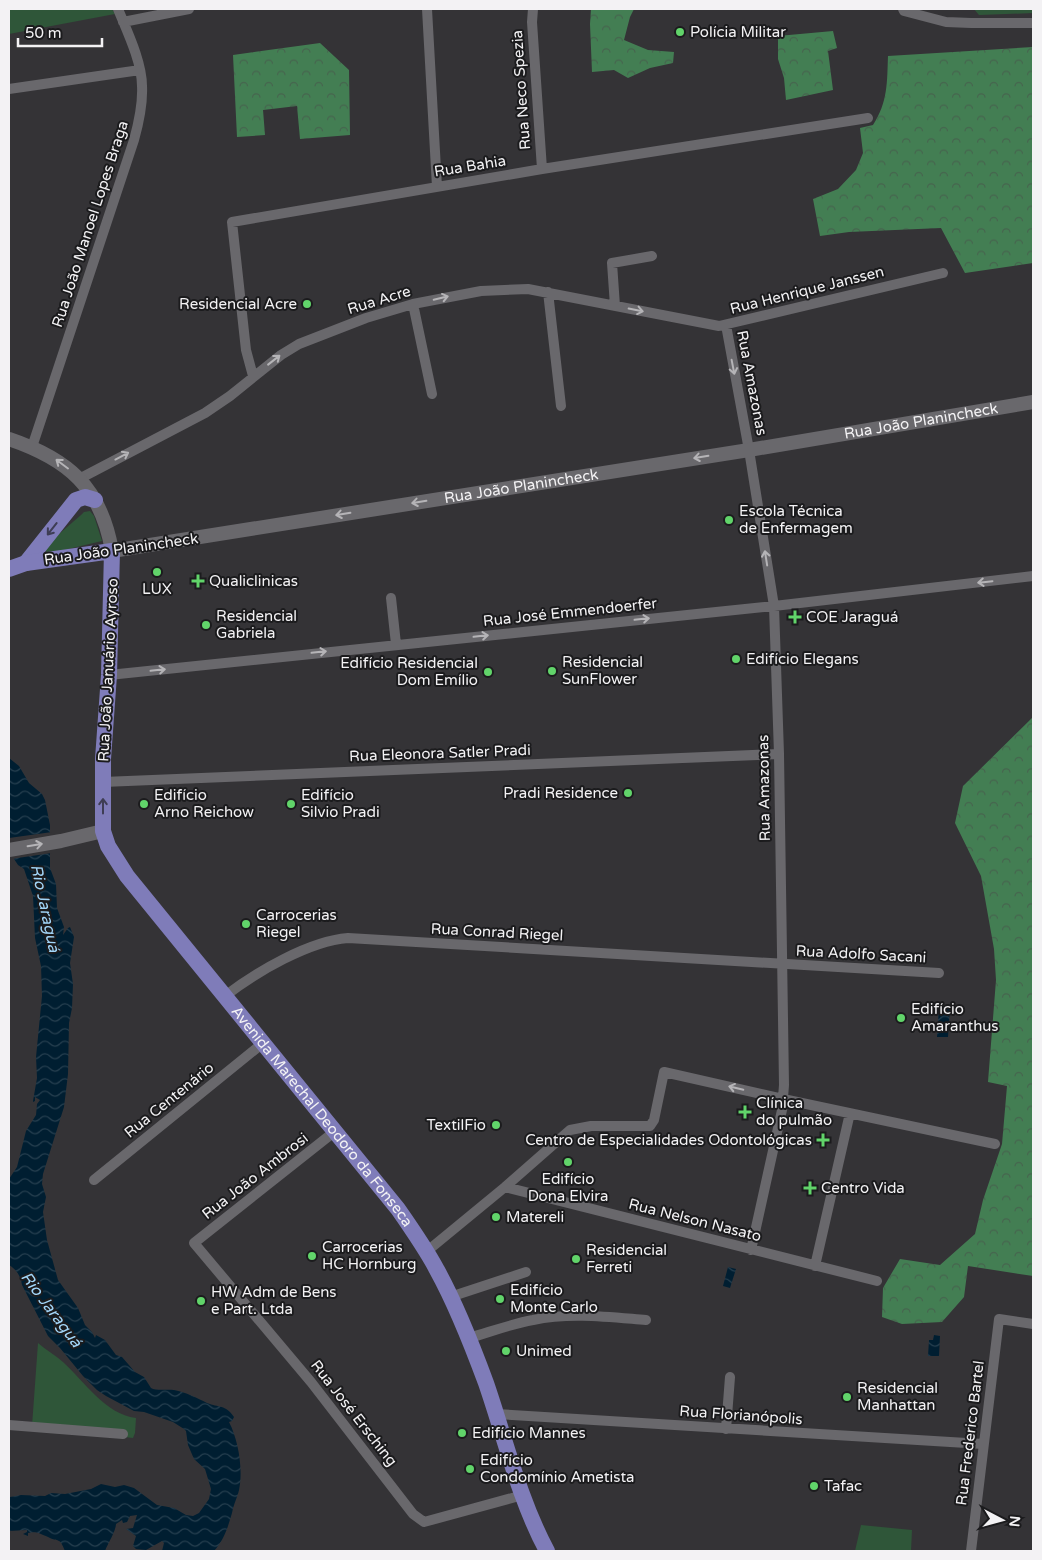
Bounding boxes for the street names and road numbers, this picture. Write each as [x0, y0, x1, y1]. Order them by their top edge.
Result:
street label: Rua Neco Spezia [508, 29, 534, 151]
street label: Rua João Manoel Lopes Braga [48, 118, 132, 330]
street label: Rua Bahia [433, 151, 507, 181]
street label: Rua Henrique Janssen [728, 262, 886, 318]
street label: Rua Acre [345, 282, 413, 318]
street label: Rua Amazonas [733, 329, 771, 437]
street label: Rua João Planincheck [843, 399, 999, 443]
street label: Rua João Planincheck [443, 465, 600, 507]
street label: Rua João Planincheck [43, 529, 199, 569]
street label: Rua João Januário Ayroso [94, 578, 122, 762]
street label: Rua José Emmendoerfer [482, 594, 658, 630]
street label: Rua Amazonas [754, 734, 774, 842]
street label: Rua Eleonora Satler Pradi [349, 741, 531, 765]
street label: Rua Conrad Riegel [430, 920, 564, 944]
street label: Rua Adolfo Sacani [795, 942, 927, 966]
street label: Avenida Marechal Deodoro da Fonseca [228, 1002, 417, 1230]
street label: Rua Centenário [121, 1058, 217, 1142]
street label: Rua João Ambrosi [198, 1129, 312, 1223]
street label: Rua Nelson Nasato [627, 1195, 763, 1245]
street label: Rua José Ersching [307, 1356, 401, 1470]
street label: Rua Frederico Bartel [952, 1360, 988, 1506]
street label: Rua Florianópolis [679, 1402, 803, 1428]

